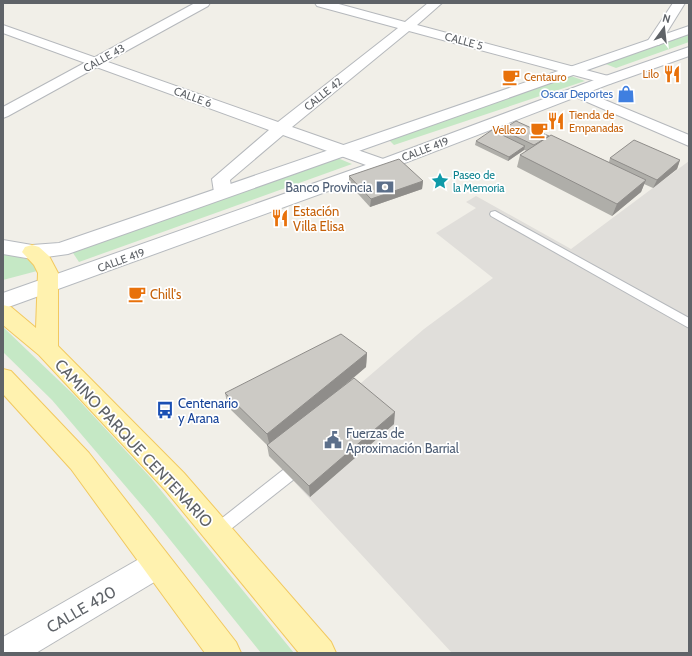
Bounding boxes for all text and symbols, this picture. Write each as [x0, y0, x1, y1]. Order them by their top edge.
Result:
north arrow [644, 8, 684, 48]
text: N [661, 11, 672, 26]
street label: CALLE 5 [443, 29, 485, 53]
street label: CALLE 43 [81, 41, 127, 75]
restaurant icon: Lilo [662, 64, 682, 84]
cafe icon: Centauro [501, 67, 521, 87]
place label: Lilo [643, 67, 659, 81]
place label: Centauro [524, 70, 566, 84]
street label: CALLE 42 [301, 74, 345, 114]
street label: CALLE 6 [172, 84, 214, 110]
shop icon: Oscar Deportes [616, 84, 636, 104]
place label: Oscar Deportes [541, 87, 613, 101]
place label: Tienda de Empanadas [569, 108, 624, 135]
restaurant icon: Tienda de Empanadas [546, 111, 566, 131]
cafe icon: Vellezo [529, 120, 549, 140]
place label: Vellezo [492, 123, 526, 137]
street label: CALLE 419 [399, 134, 451, 164]
place label: Paseo de la Memoria [453, 168, 505, 195]
place icon: Paseo de la Memoria [430, 171, 450, 191]
bank icon: Banco Provincia [375, 177, 395, 197]
place label: Banco Provincia [285, 179, 373, 195]
place label: Estación Villa Elisa [293, 203, 345, 234]
restaurant icon: Estación Villa Elisa [270, 208, 290, 228]
street label: CALLE 419 [95, 245, 147, 275]
cafe icon: Chill's [127, 284, 147, 304]
place label: Chill's [150, 286, 182, 302]
street label: CAMINO PARQUE CENTENARIO [51, 355, 217, 531]
place label: Centenario y Arana [178, 395, 238, 426]
bus stop icon: Centenario y Arana [155, 400, 175, 420]
place label: Fuerzas de Aproximación Barrial [346, 425, 459, 456]
public building icon: Fuerzas de Aproximación Barrial [323, 430, 343, 450]
street label: CALLE 420 [43, 582, 119, 637]

